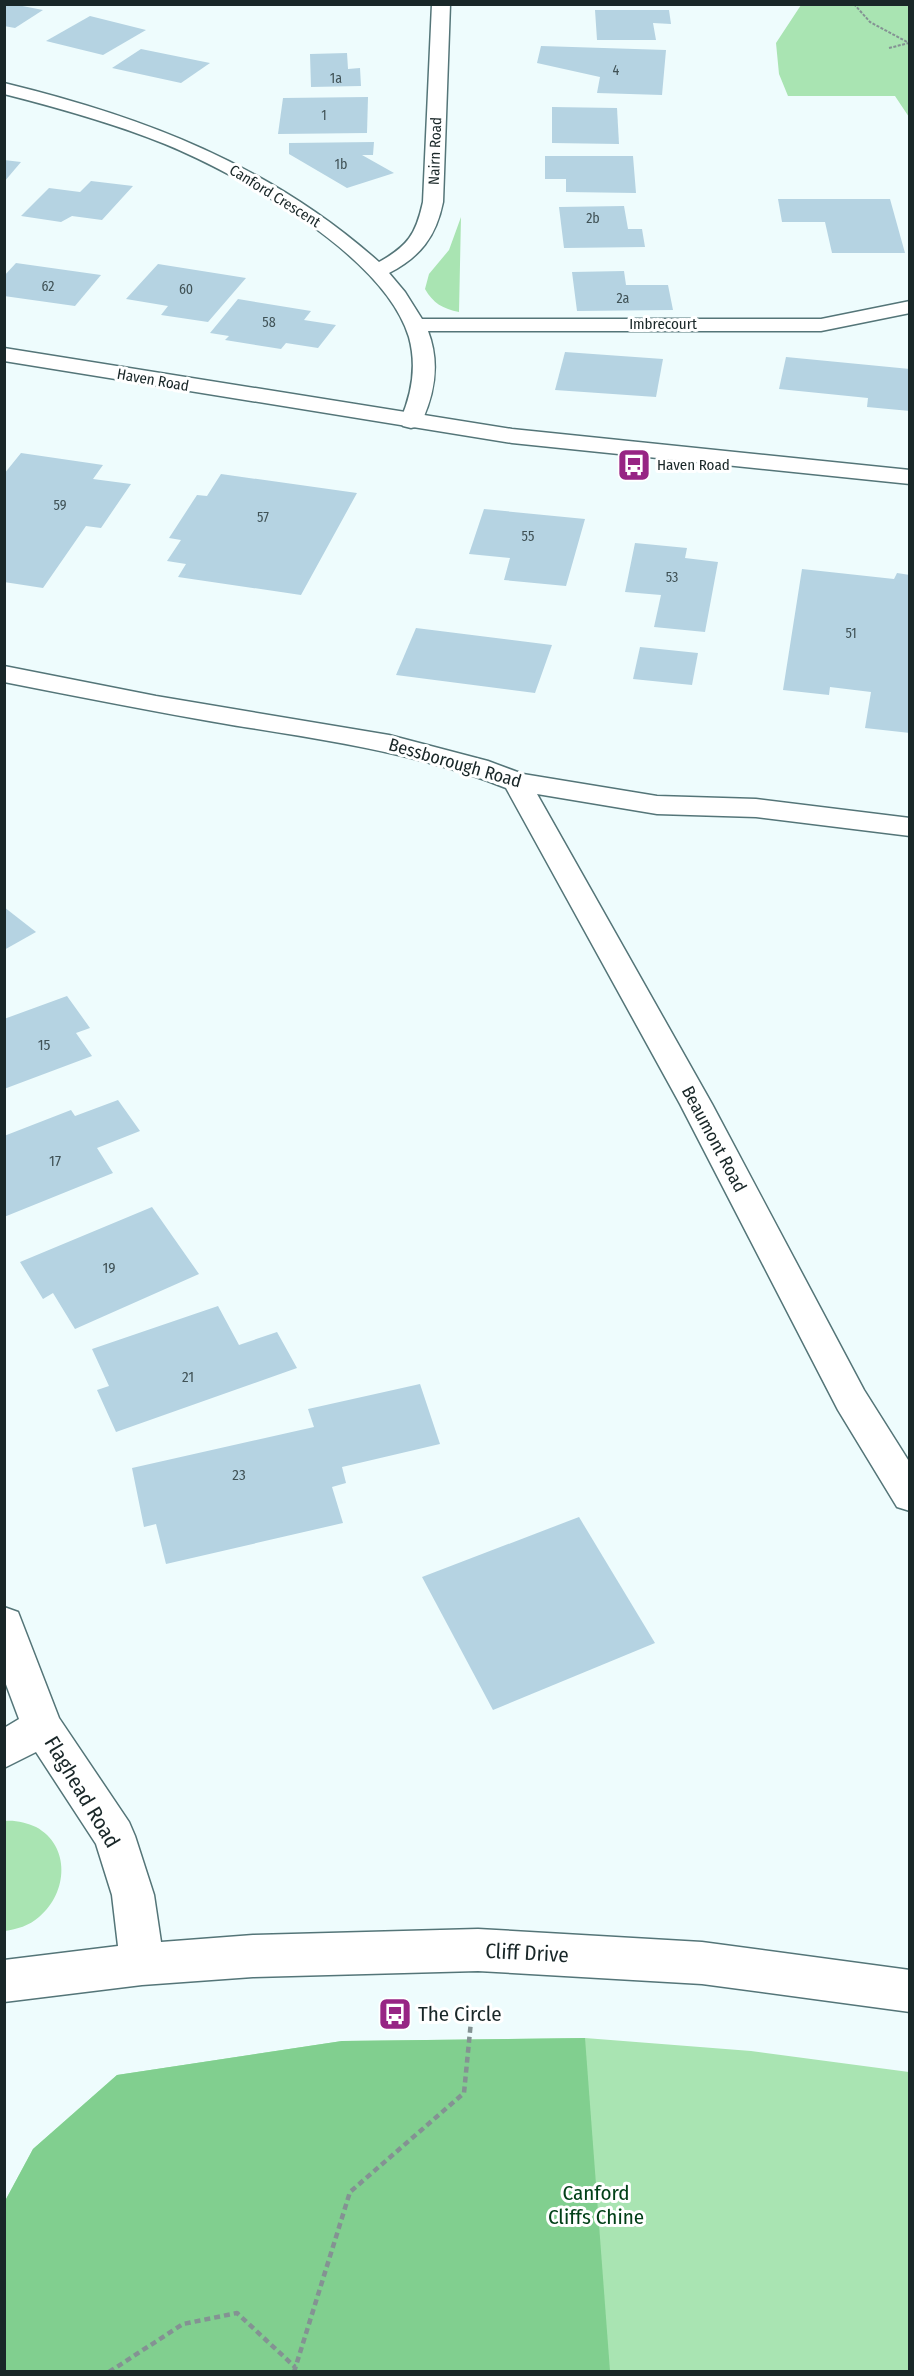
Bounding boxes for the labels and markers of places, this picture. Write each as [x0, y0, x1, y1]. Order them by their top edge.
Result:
bus stop icon: Haven Road [616, 447, 652, 483]
place label: Haven Road [657, 456, 730, 474]
bus stop icon: The Circle [377, 1996, 413, 2032]
place label: The Circle [418, 2001, 502, 2027]

